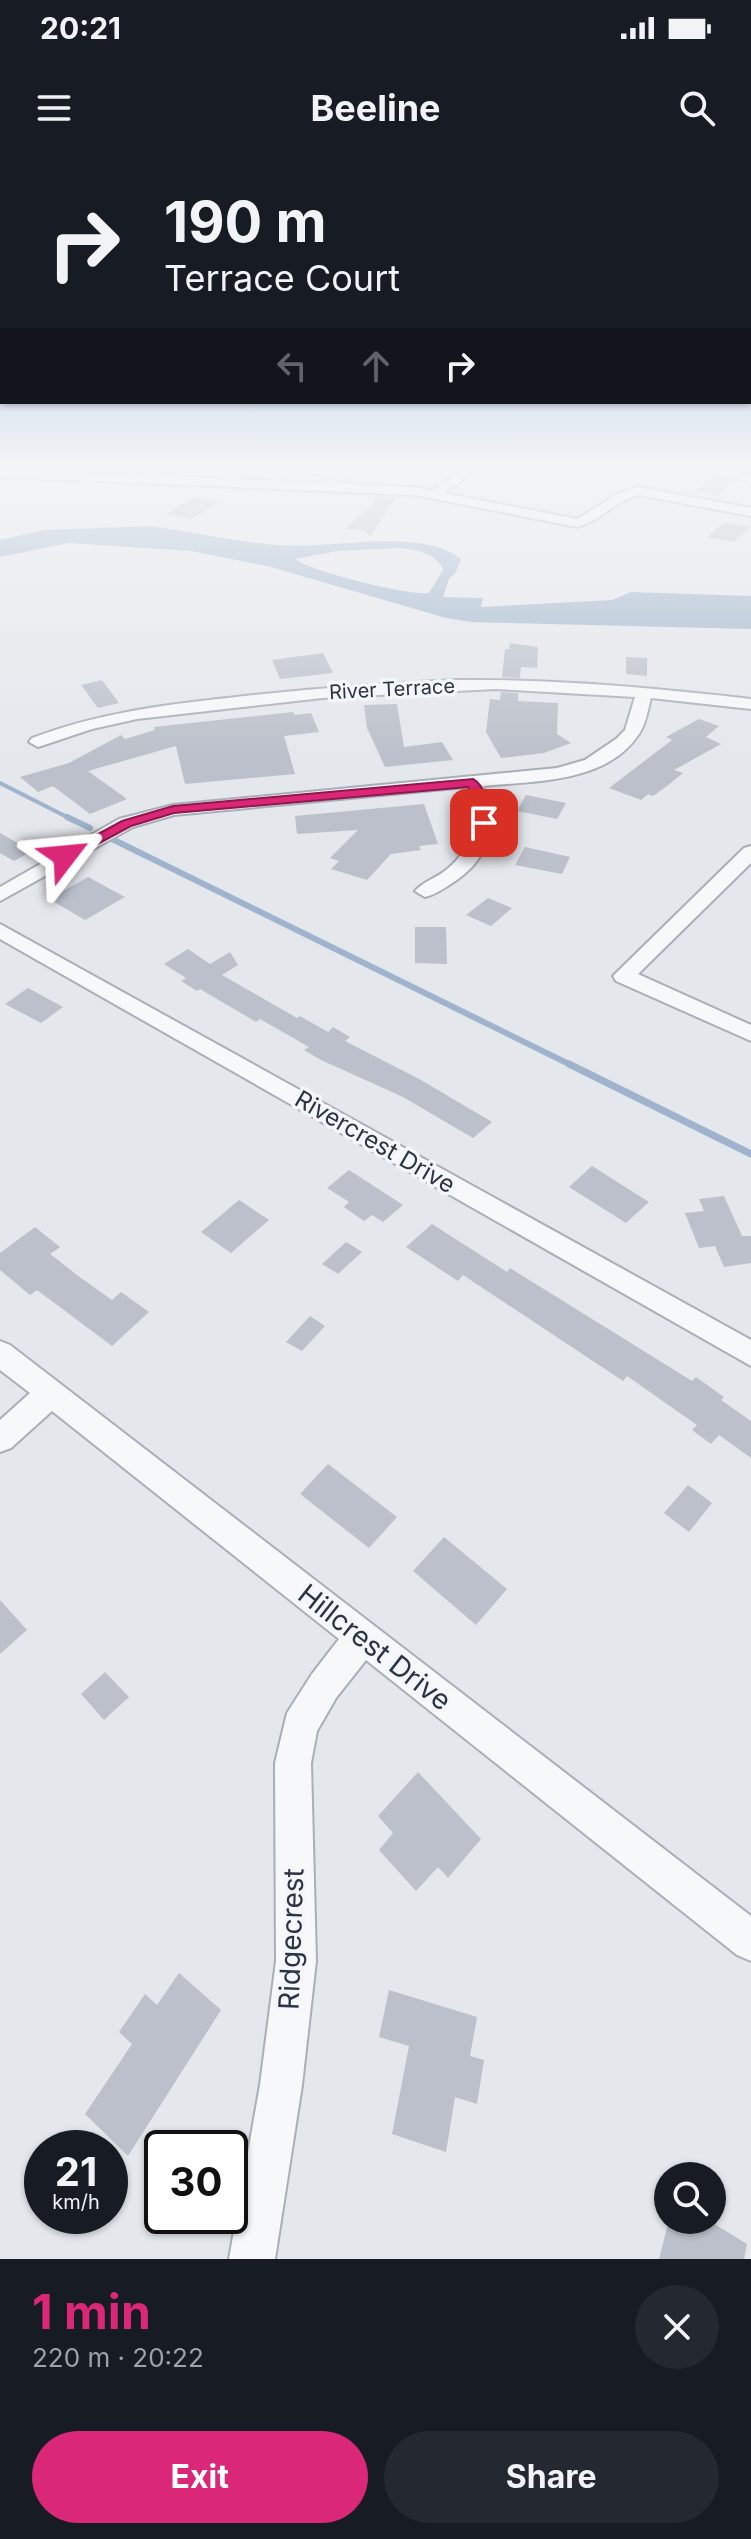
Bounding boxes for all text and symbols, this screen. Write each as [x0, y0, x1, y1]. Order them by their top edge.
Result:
text: 20:21 [40, 10, 121, 46]
icon: menu [32, 86, 76, 130]
text: Beeline [310, 86, 441, 130]
icon: search [675, 86, 719, 130]
text: 190 m [164, 188, 327, 256]
icon: right [32, 192, 136, 296]
text: Terrace Court [164, 256, 400, 300]
icon: left [270, 344, 314, 388]
icon: ahead [354, 344, 398, 388]
icon: right [438, 344, 482, 388]
street label: River Terrace [328, 674, 456, 704]
pin [450, 789, 518, 857]
icon: arrive [462, 801, 506, 845]
position arrow [23, 814, 107, 898]
street label: Rivercrest Drive [290, 1084, 460, 1199]
street label: Hillcrest Drive [292, 1577, 458, 1717]
street label: Ridgecrest [272, 1868, 310, 2010]
speed limit sign: 30 [144, 2130, 248, 2234]
text: 21 [55, 2147, 97, 2196]
map controls [654, 2162, 726, 2234]
button: search [654, 2162, 726, 2234]
text: km/h [52, 2190, 100, 2214]
text: 1 min [32, 2282, 151, 2341]
button: close [635, 2285, 719, 2369]
text: 220 m · 20:22 [32, 2342, 204, 2373]
button: Exit [32, 2431, 368, 2523]
button: Share [384, 2431, 719, 2523]

